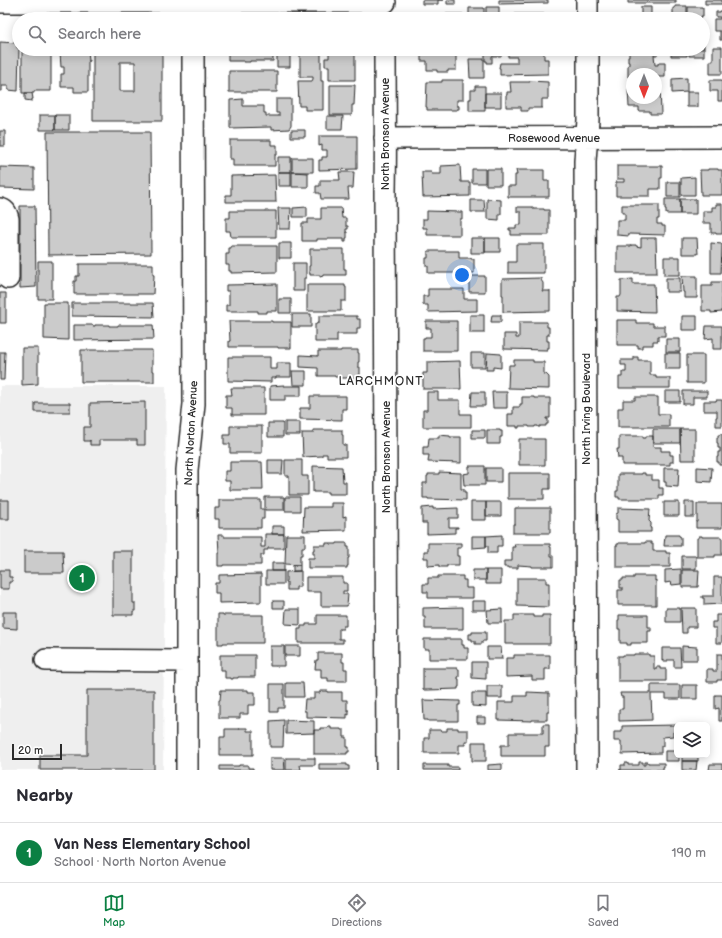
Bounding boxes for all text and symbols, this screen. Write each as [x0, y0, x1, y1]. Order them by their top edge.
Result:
search box [12, 12, 710, 56]
icon: search [26, 23, 48, 45]
text: Search here [58, 25, 141, 44]
north arrow [626, 68, 662, 104]
street label: North Bronson Avenue [379, 77, 392, 190]
street label: Rosewood Avenue [508, 132, 600, 145]
your location [452, 265, 472, 285]
street label: North Irving Boulevard [580, 353, 593, 465]
district label: LARCHMONT [339, 374, 423, 389]
street label: North Norton Avenue [182, 380, 200, 486]
street label: North Bronson Avenue [380, 400, 393, 513]
pin: 1 [69, 563, 95, 593]
map controls [674, 722, 710, 758]
button: layers [674, 722, 710, 758]
scale bar [12, 742, 62, 761]
text: 20 m [18, 744, 43, 757]
text: Nearby [16, 786, 73, 806]
text: Van Ness Elementary School [54, 835, 250, 854]
text: 1 [26, 845, 32, 861]
text: 190 m [672, 845, 706, 861]
text: School · North Norton Avenue [54, 854, 226, 870]
tab: Map [103, 892, 125, 929]
tab: Directions [331, 892, 382, 929]
tab: Saved [588, 892, 619, 929]

